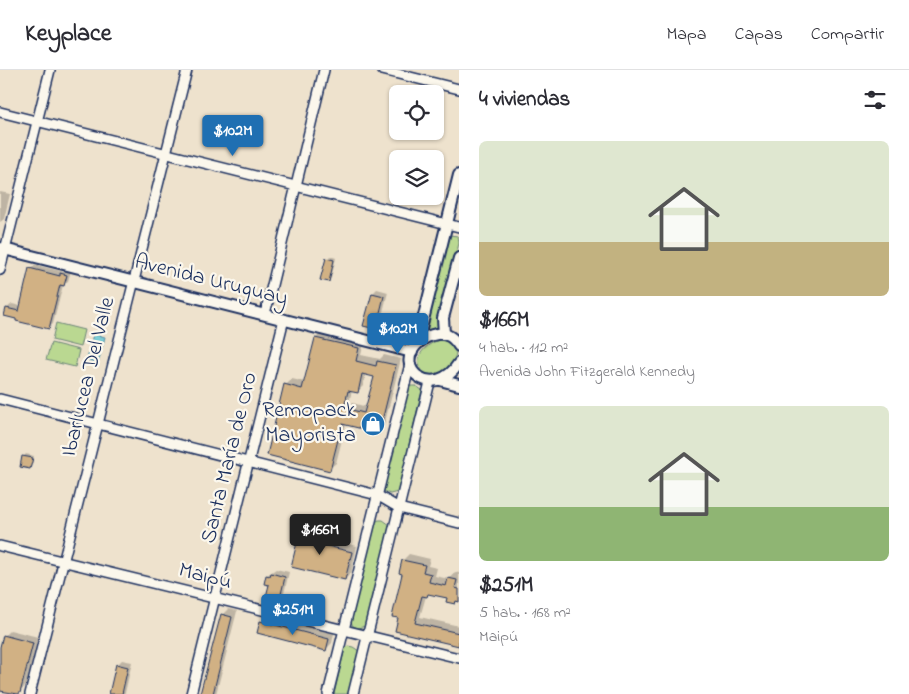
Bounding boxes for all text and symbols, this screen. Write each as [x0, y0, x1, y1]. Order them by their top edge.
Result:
text: Keyplace [25, 17, 111, 52]
text: Mapa [666, 22, 707, 48]
text: Capas [735, 22, 783, 48]
text: Compartir [811, 22, 884, 48]
map controls [389, 85, 444, 205]
button: locate [389, 85, 444, 140]
text: 4 viviendas [479, 85, 570, 115]
icon: filters [861, 86, 889, 114]
pin: $102M [198, 114, 268, 157]
text: $102M [213, 119, 253, 143]
button: layers [389, 150, 444, 205]
icon: home [639, 174, 729, 264]
street label: Avenida Uruguay [131, 246, 291, 316]
street label: Ibarlucea Del Valle [54, 294, 124, 460]
text: $166M [479, 306, 530, 336]
pin: $102M [363, 312, 433, 355]
text: $102M [378, 317, 418, 341]
text: 4 hab. · 112 m² [479, 336, 568, 360]
text: Avenida John Fitzgerald Kennedy [479, 360, 695, 384]
street label: Santa María de Oro [193, 369, 267, 547]
place label: Remopack Mayorista [262, 395, 356, 453]
shop icon: Remopack Mayorista [360, 411, 386, 437]
icon: home [639, 439, 729, 529]
pin: $166M [285, 514, 355, 556]
text: $166M [301, 518, 339, 542]
street label: Maipú [175, 555, 235, 599]
text: $251M [479, 571, 534, 601]
pin: $251M [258, 594, 328, 636]
text: $251M [272, 598, 314, 622]
text: 5 hab. · 168 m² [479, 601, 571, 625]
text: Maipú [479, 625, 518, 649]

